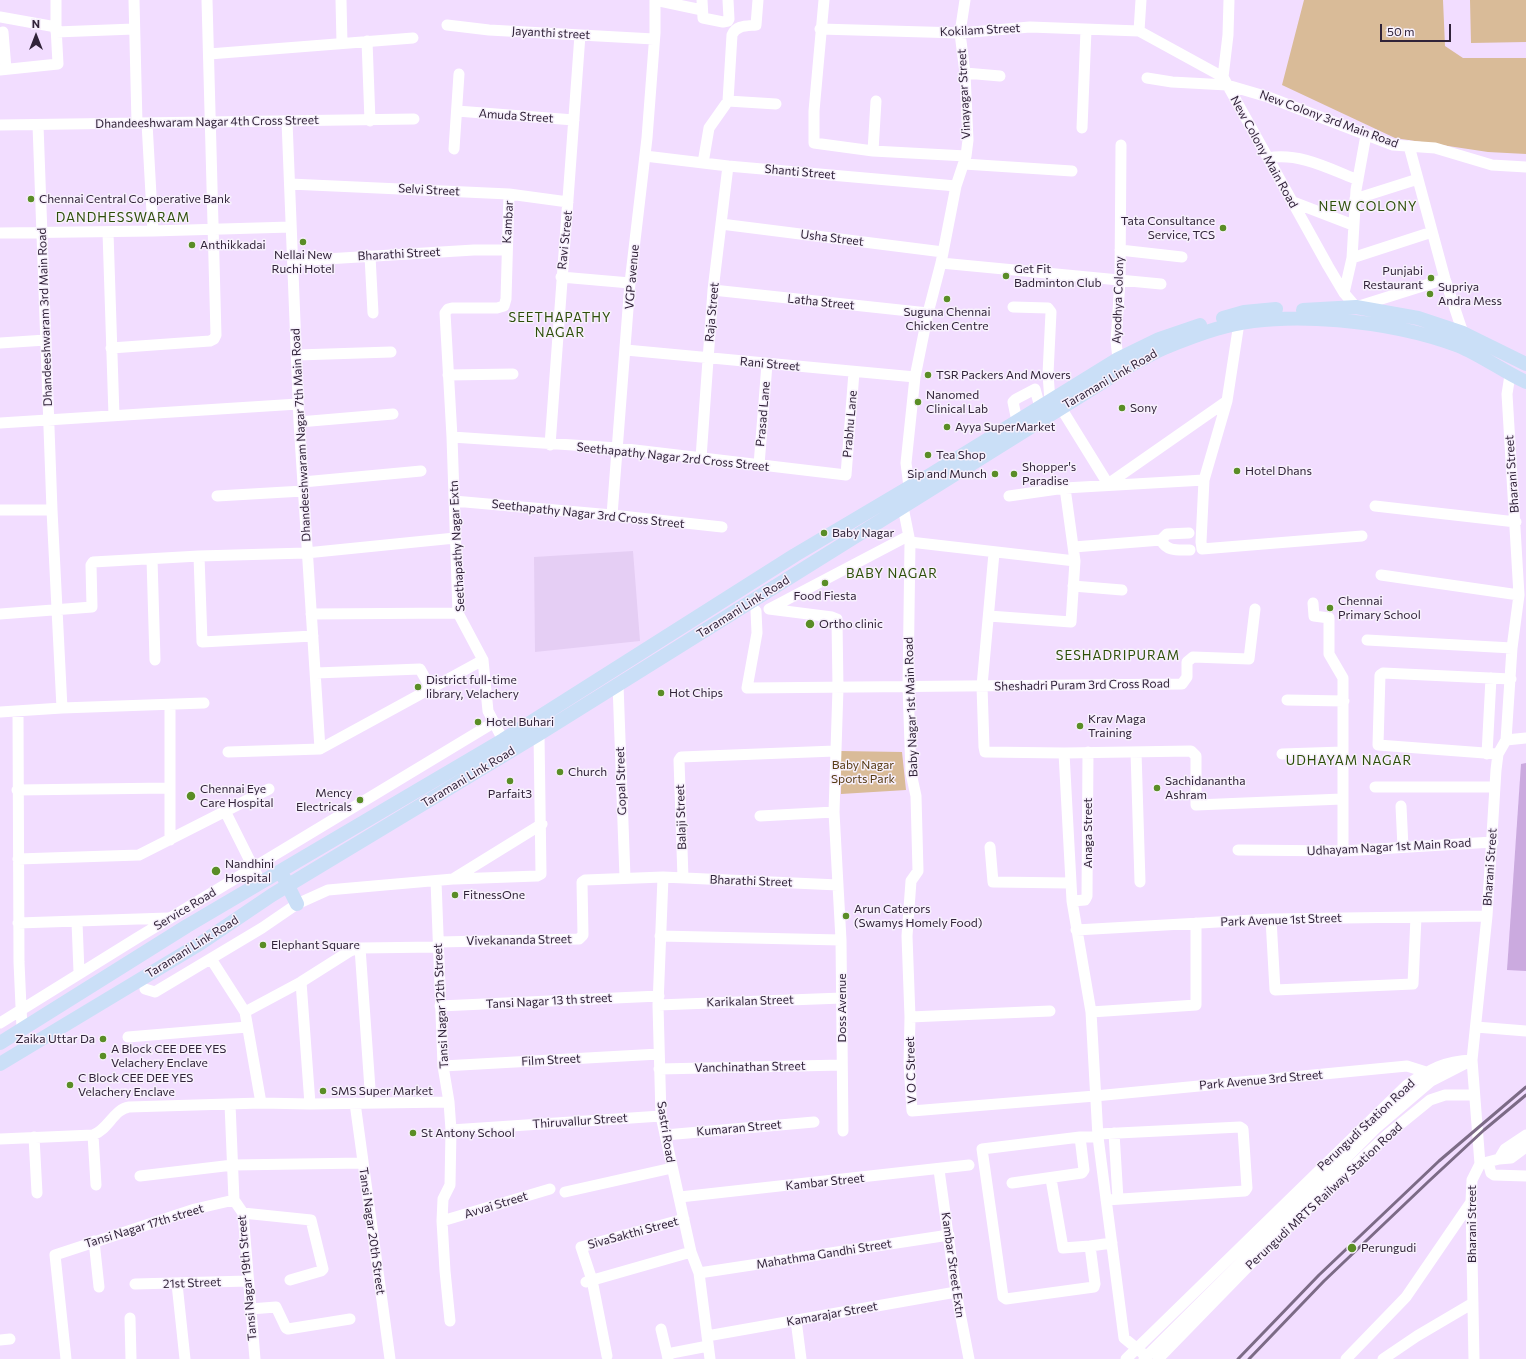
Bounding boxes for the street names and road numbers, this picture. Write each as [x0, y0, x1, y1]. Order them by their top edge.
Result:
street label: Kokilam Street [939, 21, 1021, 39]
street label: Jayanthi street [511, 24, 591, 42]
street label: Vinayagar Street [954, 48, 974, 140]
street label: New Colony 3rd Main Road [1258, 87, 1400, 151]
street label: New Colony Main Road [1227, 93, 1301, 211]
street label: Amuda Street [478, 106, 554, 126]
street label: Dhandeeshwaram Nagar 4th Cross Street [95, 113, 319, 131]
street label: Shanti Street [764, 162, 836, 182]
street label: Selvi Street [398, 181, 460, 199]
street label: Kambar [500, 200, 516, 244]
street label: Ravi Street [555, 210, 575, 270]
street label: Dhandeeshwaram 3rd Main Road [35, 227, 55, 407]
street label: Usha Street [800, 227, 864, 249]
street label: VGP avenue [622, 244, 642, 310]
street label: Bharathi Street [357, 245, 441, 263]
street label: Ayodhya Colony [1109, 256, 1127, 344]
street label: Raja Street [702, 282, 722, 342]
street label: Latha Street [787, 291, 855, 313]
street label: Dhandeeshwaram Nagar 7th Main Road [288, 328, 314, 542]
street label: Taramani Link Road [1060, 346, 1160, 412]
street label: Rani Street [739, 354, 801, 374]
street label: Prasad Lane [753, 381, 773, 447]
street label: Prabhu Lane [840, 390, 860, 458]
street label: Bharani Street [1502, 435, 1522, 513]
street label: Seethapathy Nagar 2rd Cross Street [576, 440, 770, 474]
street label: Seethapathy Nagar Extn [446, 480, 468, 612]
street label: Seethapathy Nagar 3rd Cross Street [491, 497, 685, 531]
street label: Taramani Link Road [694, 573, 792, 641]
street label: Baby Nagar 1st Main Road [901, 637, 921, 777]
street label: Sheshadri Puram 3rd Cross Road [994, 676, 1170, 694]
street label: Taramani Link Road [419, 743, 517, 811]
street label: Gopal Street [613, 746, 629, 816]
street label: Balaji Street [673, 784, 689, 850]
street label: Anaga Street [1081, 798, 1095, 868]
street label: Bharani Street [1480, 828, 1500, 906]
street label: Udhayam Nagar 1st Main Road [1306, 836, 1472, 858]
street label: Bharathi Street [709, 872, 793, 890]
street label: Service Road [151, 885, 219, 933]
street label: Park Avenue 1st Street [1220, 911, 1342, 929]
street label: Taramani Link Road [143, 913, 241, 981]
street label: Vivekananda Street [466, 932, 572, 948]
street label: Tansi Nagar 12th Street [431, 943, 451, 1069]
street label: Doss Avenue [835, 973, 849, 1043]
street label: Tansi Nagar 13 th street [485, 990, 613, 1012]
street label: Karikalan Street [706, 992, 794, 1010]
street label: V O C Street [903, 1036, 919, 1104]
street label: Film Street [521, 1051, 581, 1069]
street label: Vanchinathan Street [694, 1059, 806, 1075]
street label: Park Avenue 3rd Street [1198, 1067, 1324, 1093]
street label: Perungudi Station Road [1314, 1076, 1418, 1174]
street label: Sastri Road [654, 1100, 678, 1164]
street label: Thiruvallur Street [532, 1110, 628, 1132]
street label: Kumaran Street [696, 1117, 782, 1139]
street label: Perungudi MRTS Railway Station Road [1243, 1120, 1405, 1272]
street label: Tansi Nagar 20th Street [356, 1167, 388, 1295]
street label: Kambar Street [785, 1171, 865, 1193]
street label: Bharani Street [1465, 1185, 1479, 1263]
street label: Avvai Street [463, 1189, 529, 1221]
street label: Tansi Nagar 17th street [83, 1201, 205, 1251]
street label: Kambar Street Extn [938, 1211, 968, 1319]
street label: SivaSakthi Street [586, 1214, 680, 1252]
street label: Tansi Nagar 19th Street [234, 1215, 260, 1341]
street label: Mahathma Gandhi Street [755, 1236, 893, 1272]
street label: 21st Street [163, 1275, 221, 1291]
street label: Kamarajar Street [785, 1299, 879, 1329]

